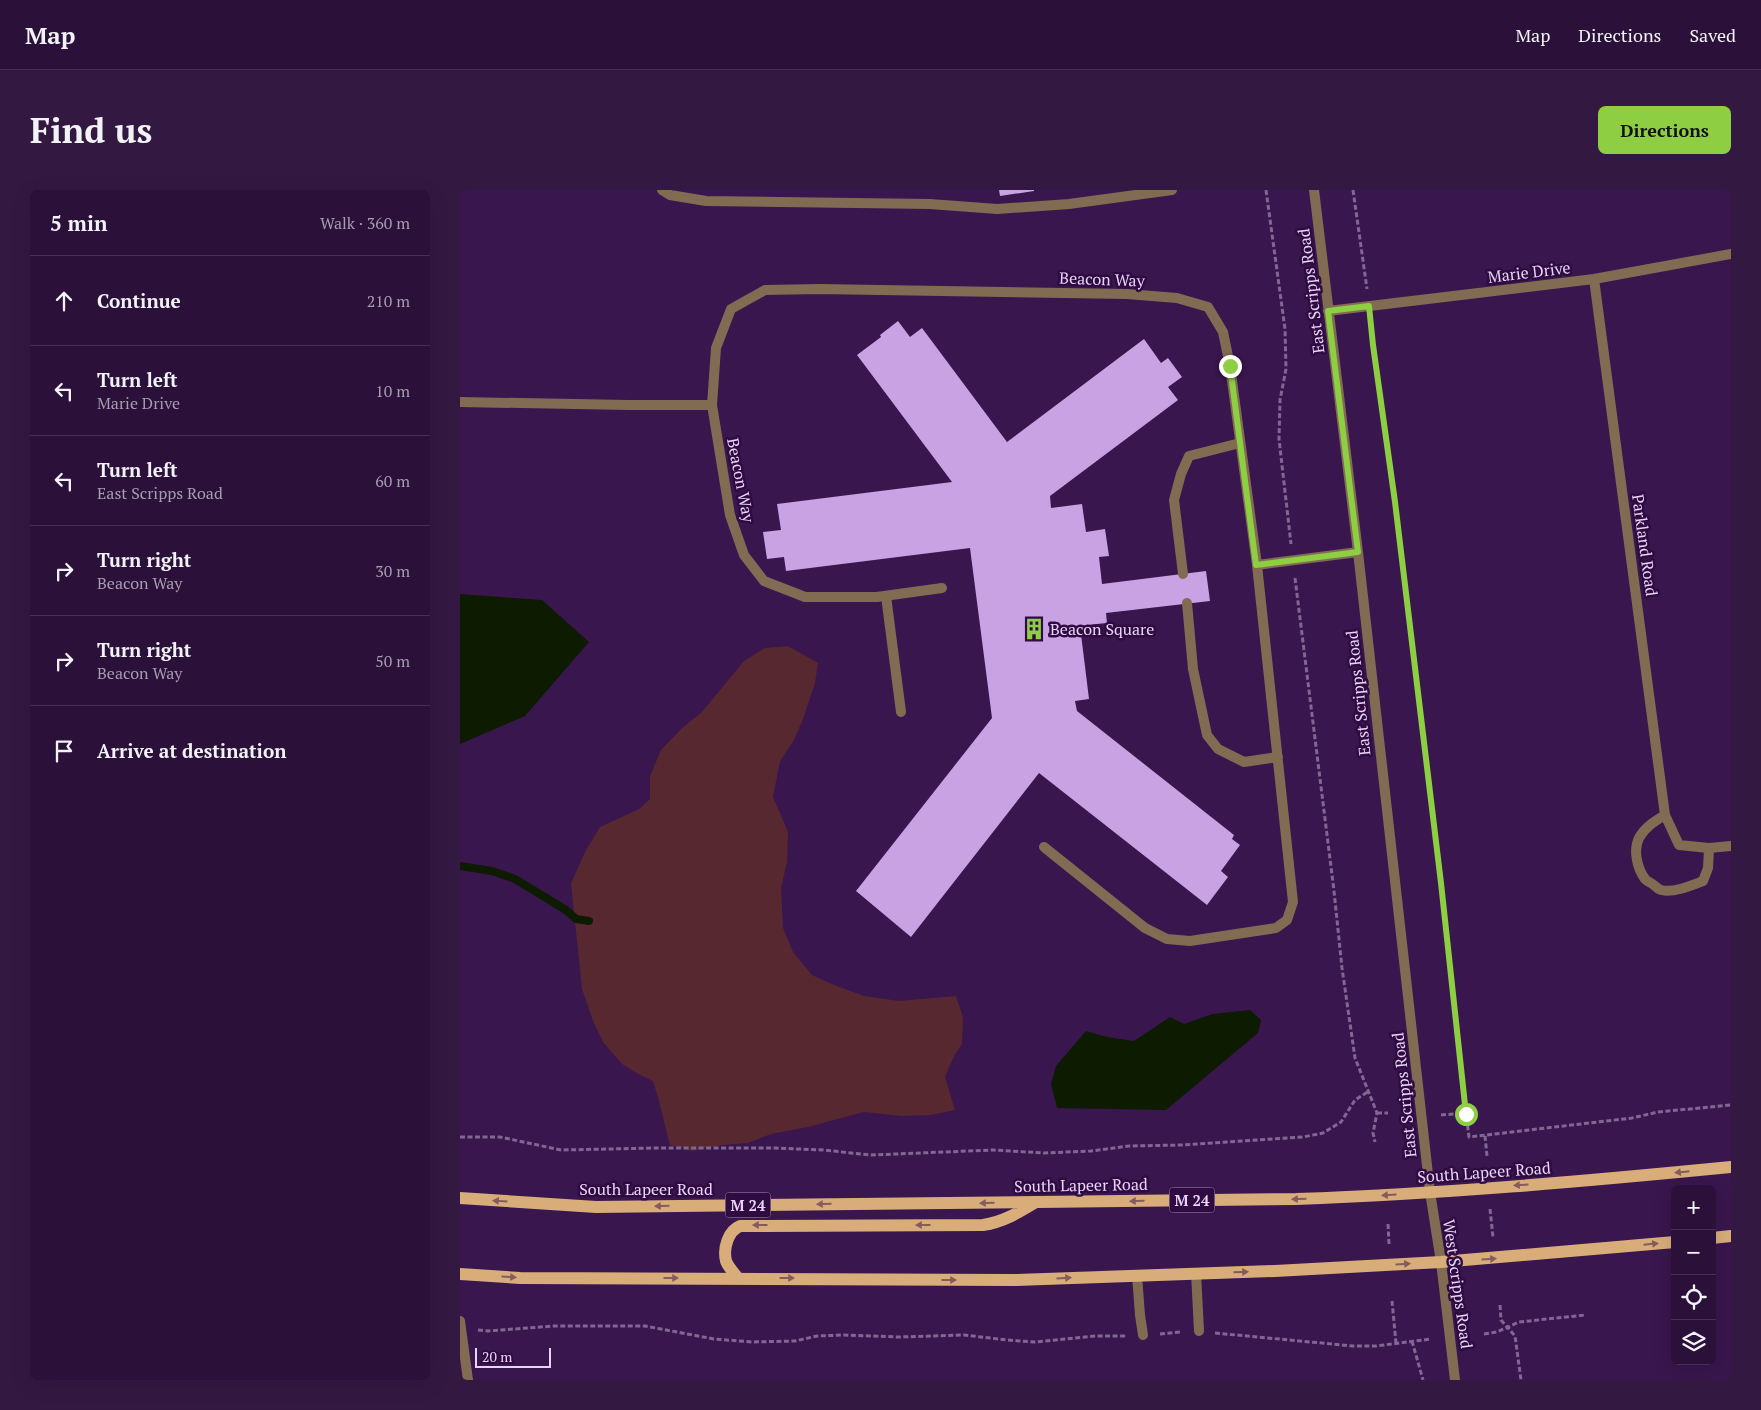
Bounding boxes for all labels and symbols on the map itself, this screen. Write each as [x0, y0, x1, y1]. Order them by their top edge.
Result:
street label: East Scripps Road [1292, 227, 1330, 355]
street label: Marie Drive [1486, 256, 1572, 288]
street label: Beacon Way [1059, 267, 1146, 292]
route end [1219, 355, 1242, 378]
street label: Beacon Way [722, 436, 760, 525]
street label: Parkland Road [1627, 493, 1663, 598]
building icon: Beacon Square [1021, 616, 1047, 642]
place label: Beacon Square [1050, 618, 1154, 640]
street label: East Scripps Road [1340, 629, 1376, 757]
street label: East Scripps Road [1386, 1031, 1422, 1159]
route start [1455, 1103, 1478, 1126]
street label: South Lapeer Road [1417, 1156, 1552, 1188]
one-way arrow [1674, 1168, 1690, 1176]
street label: South Lapeer Road [1014, 1173, 1148, 1197]
street label: South Lapeer Road [579, 1178, 713, 1200]
one-way arrow [1512, 1182, 1528, 1190]
road number: M 24 [1170, 1188, 1214, 1212]
one-way arrow [1380, 1191, 1396, 1199]
road number: M 24 [726, 1192, 770, 1218]
one-way arrow [1291, 1195, 1307, 1203]
one-way arrow [491, 1196, 507, 1204]
one-way arrow [1128, 1197, 1144, 1205]
one-way arrow [979, 1199, 995, 1207]
one-way arrow [816, 1201, 832, 1209]
one-way arrow [654, 1202, 670, 1210]
street label: West Scripps Road [1438, 1218, 1478, 1350]
one-way arrow [752, 1221, 768, 1229]
one-way arrow [914, 1221, 930, 1229]
one-way arrow [1644, 1240, 1660, 1248]
one-way arrow [1482, 1254, 1498, 1262]
one-way arrow [1396, 1260, 1412, 1268]
one-way arrow [1233, 1267, 1249, 1275]
one-way arrow [501, 1273, 517, 1281]
one-way arrow [663, 1274, 679, 1282]
one-way arrow [779, 1274, 795, 1282]
one-way arrow [1056, 1274, 1072, 1282]
one-way arrow [942, 1276, 958, 1284]
scale bar [475, 1345, 551, 1368]

